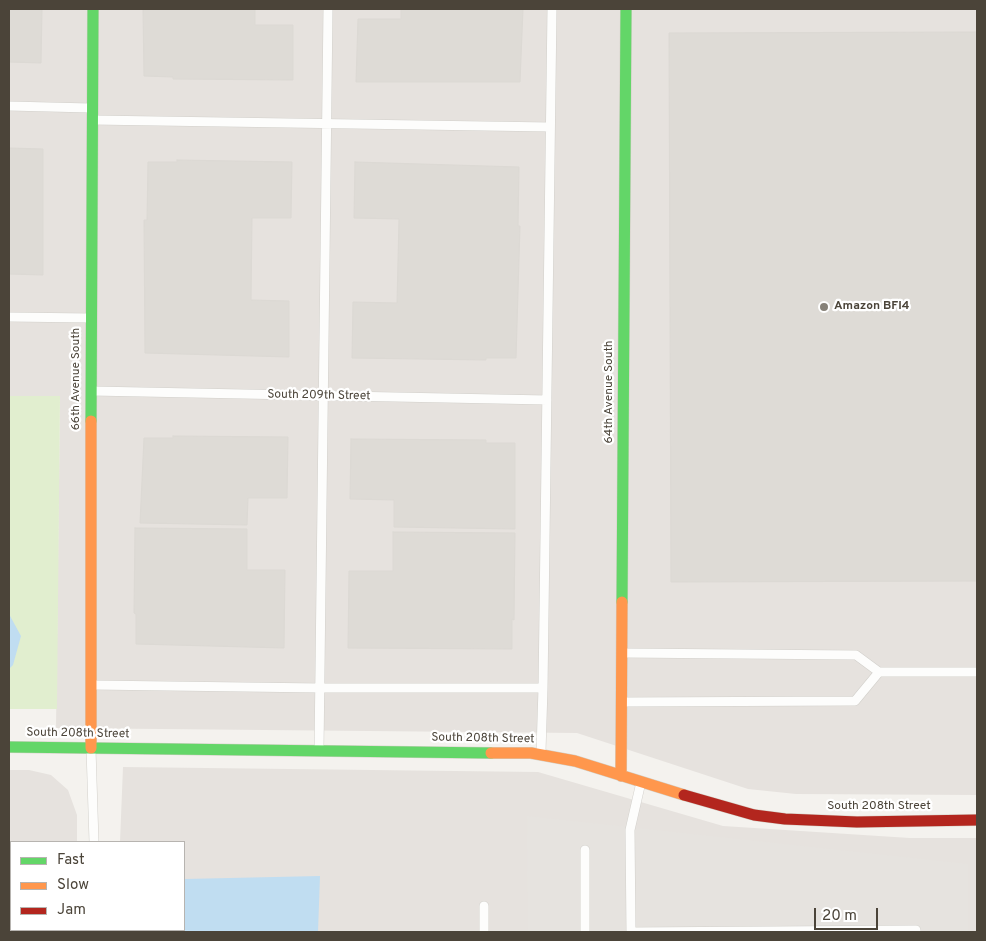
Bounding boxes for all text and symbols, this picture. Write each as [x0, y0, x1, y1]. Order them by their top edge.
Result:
place label: Amazon BFI4 [834, 300, 909, 314]
marker: Amazon BFI4 [818, 301, 830, 313]
street label: 66th Avenue South [70, 328, 84, 430]
street label: 64th Avenue South [603, 341, 617, 443]
street label: South 209th Street [267, 388, 371, 404]
street label: South 208th Street [26, 726, 130, 742]
street label: South 208th Street [431, 731, 535, 747]
street label: South 208th Street [827, 800, 931, 814]
legend [10, 841, 185, 931]
text: Fast [57, 851, 85, 870]
text: Slow [57, 876, 89, 895]
scale bar [816, 898, 880, 930]
text: Jam [57, 901, 86, 920]
text: 20 m [822, 907, 857, 926]

